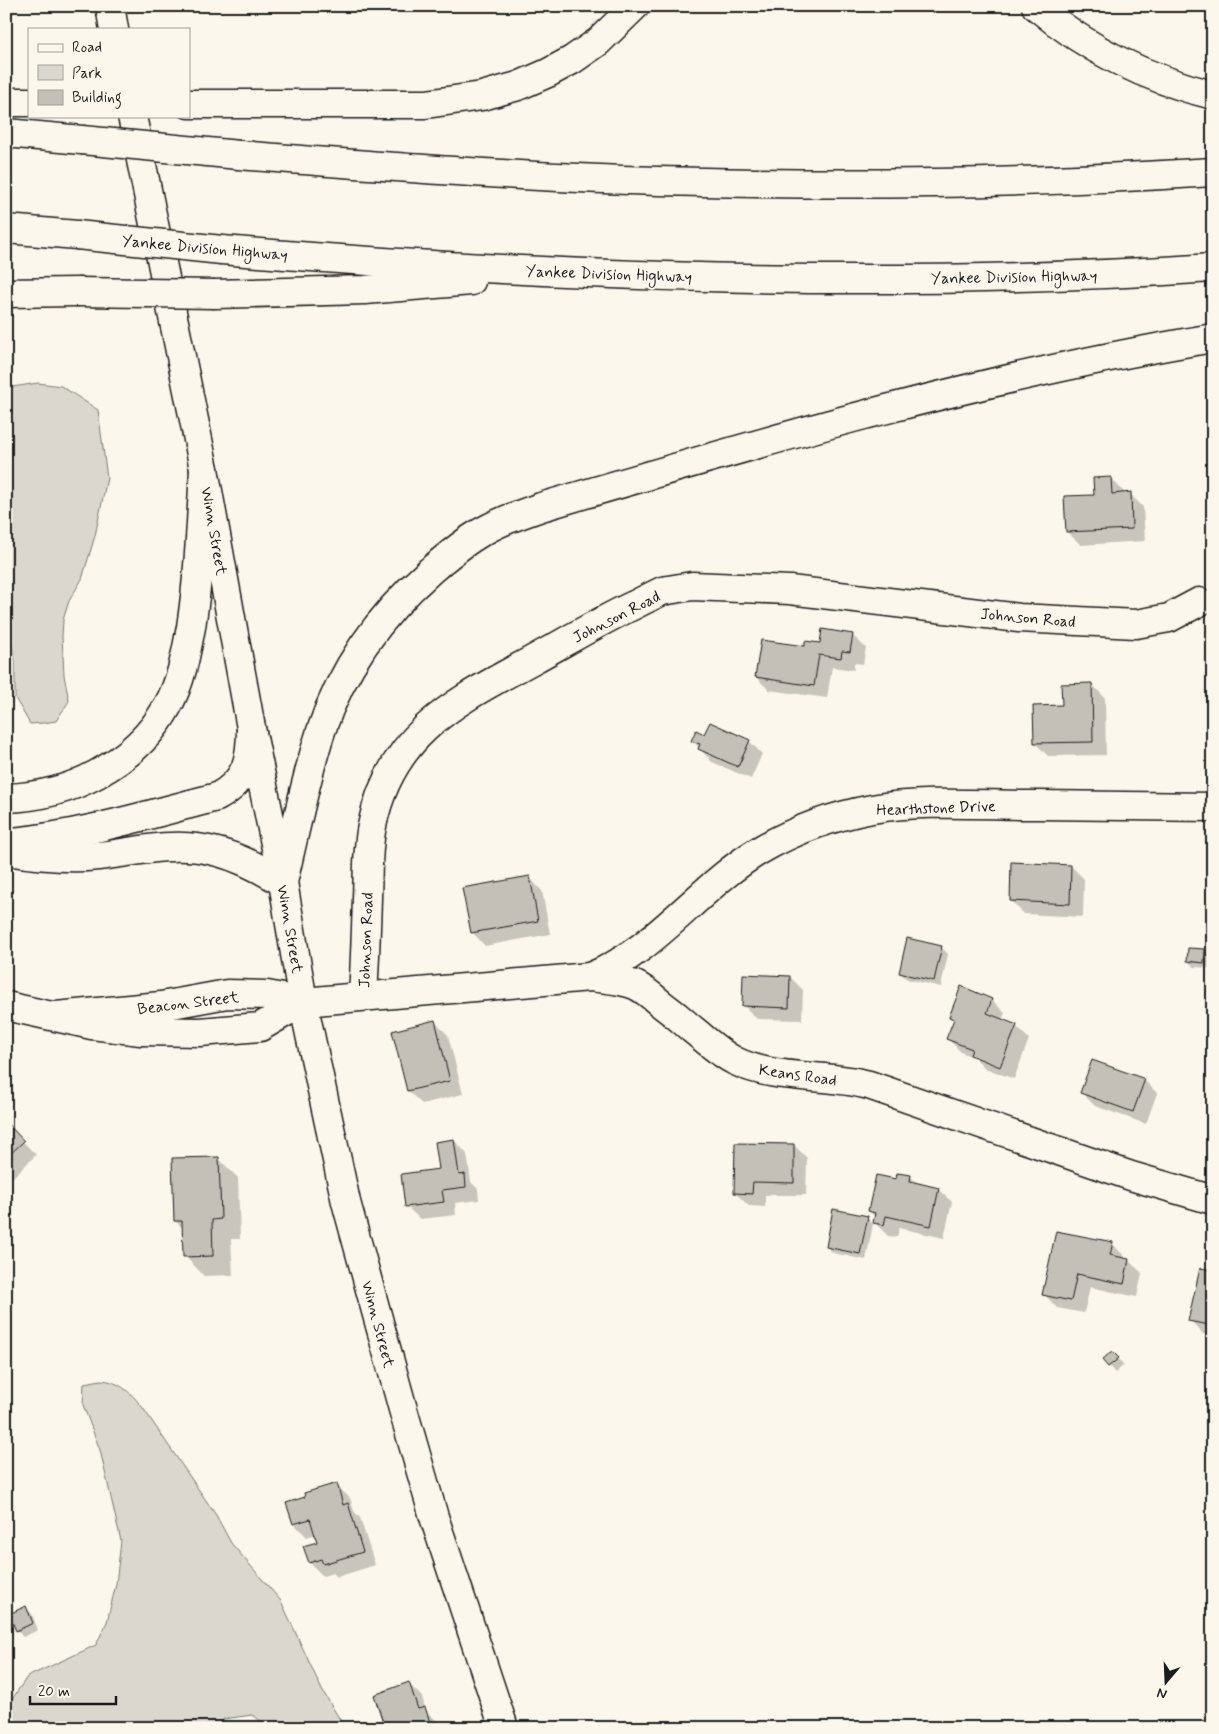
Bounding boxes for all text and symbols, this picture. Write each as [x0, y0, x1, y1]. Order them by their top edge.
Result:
legend [28, 28, 190, 118]
text: Road [72, 38, 102, 58]
text: Park [72, 64, 102, 84]
text: Building [72, 88, 122, 109]
street label: Yankee Division Highway [121, 231, 289, 267]
street label: Yankee Division Highway [525, 261, 692, 289]
street label: Yankee Division Highway [931, 266, 1097, 290]
street label: Winn Street [195, 485, 232, 578]
street label: Johnson Road [569, 586, 664, 648]
street label: Johnson Road [979, 604, 1076, 633]
street label: Hearthstone Drive [876, 796, 996, 821]
street label: Winn Street [271, 883, 308, 976]
street label: Johnson Road [354, 892, 379, 988]
street label: Beacon Street [136, 987, 241, 1020]
street label: Keans Road [757, 1060, 838, 1091]
street label: Winn Street [356, 1279, 399, 1371]
north arrow [1142, 1656, 1192, 1706]
scale bar [30, 1674, 116, 1706]
text: 20 m [38, 1682, 70, 1702]
text: N [1155, 1683, 1169, 1703]

